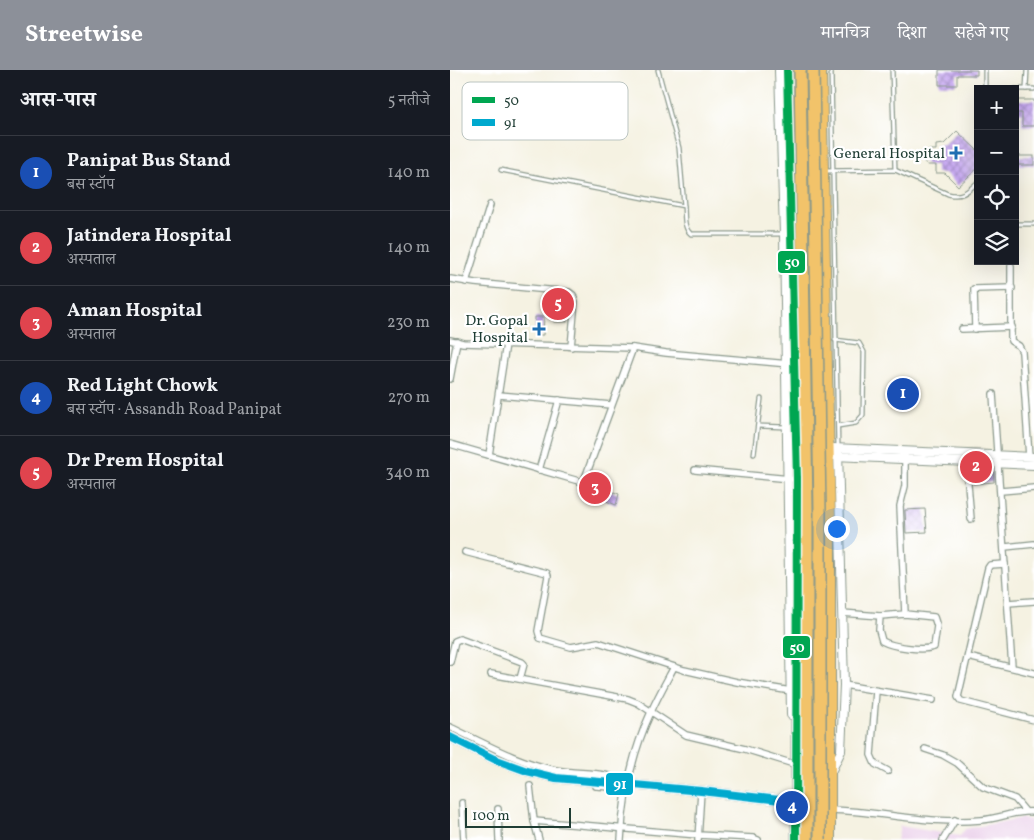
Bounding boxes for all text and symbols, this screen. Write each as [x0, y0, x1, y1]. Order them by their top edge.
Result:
text: Streetwise [25, 18, 143, 52]
text: मानचित्र [821, 21, 870, 46]
text: दिशा [898, 21, 926, 46]
text: सहेजे गए [954, 21, 1009, 46]
legend [462, 82, 628, 140]
map controls [974, 85, 1019, 265]
button: + [974, 85, 1019, 130]
text: आस-पास [20, 86, 96, 115]
text: 5 नतीजे [388, 90, 430, 112]
text: 50 [504, 92, 519, 111]
text: 91 [504, 114, 517, 133]
button: − [974, 130, 1019, 175]
place label: General Hospital [834, 144, 945, 165]
marker: General Hospital [949, 146, 963, 160]
text: Panipat Bus Stand [67, 148, 231, 174]
text: 1 [33, 162, 39, 184]
text: 140 m [388, 162, 430, 184]
text: बस स्टॉप [67, 174, 115, 196]
button: locate [974, 175, 1019, 220]
button: layers [974, 220, 1019, 265]
text: Jatindera Hospital [67, 223, 231, 249]
text: 2 [32, 237, 40, 259]
text: 140 m [388, 237, 430, 259]
text: अस्पताल [67, 249, 116, 271]
line badge: 50 [777, 250, 806, 274]
text: 50 [784, 254, 800, 273]
pin: 5 [542, 285, 574, 323]
text: Aman Hospital [67, 298, 202, 324]
place label: Dr. Gopal Hospital [465, 311, 528, 349]
text: 3 [32, 312, 40, 334]
text: 230 m [387, 312, 430, 334]
marker: Dr. Gopal Hospital [532, 322, 546, 336]
text: अस्पताल [67, 324, 116, 346]
text: Red Light Chowk [67, 373, 218, 399]
pin: 1 [887, 375, 919, 413]
text: 4 [31, 387, 41, 409]
text: 270 m [388, 387, 430, 409]
text: बस स्टॉप · Assandh Road Panipat [67, 399, 282, 421]
text: Dr Prem Hospital [67, 448, 224, 474]
pin: 2 [960, 448, 992, 486]
text: 5 [32, 462, 40, 484]
text: 340 m [386, 462, 430, 484]
pin: 3 [579, 469, 611, 507]
text: अस्पताल [67, 474, 116, 496]
your location [824, 516, 850, 542]
line badge: 50 [782, 635, 811, 659]
text: 50 [789, 639, 805, 658]
line badge: 91 [605, 772, 634, 796]
text: 91 [613, 776, 627, 795]
pin: 4 [776, 788, 808, 826]
scale bar [465, 805, 571, 828]
text: 100 m [472, 807, 510, 826]

